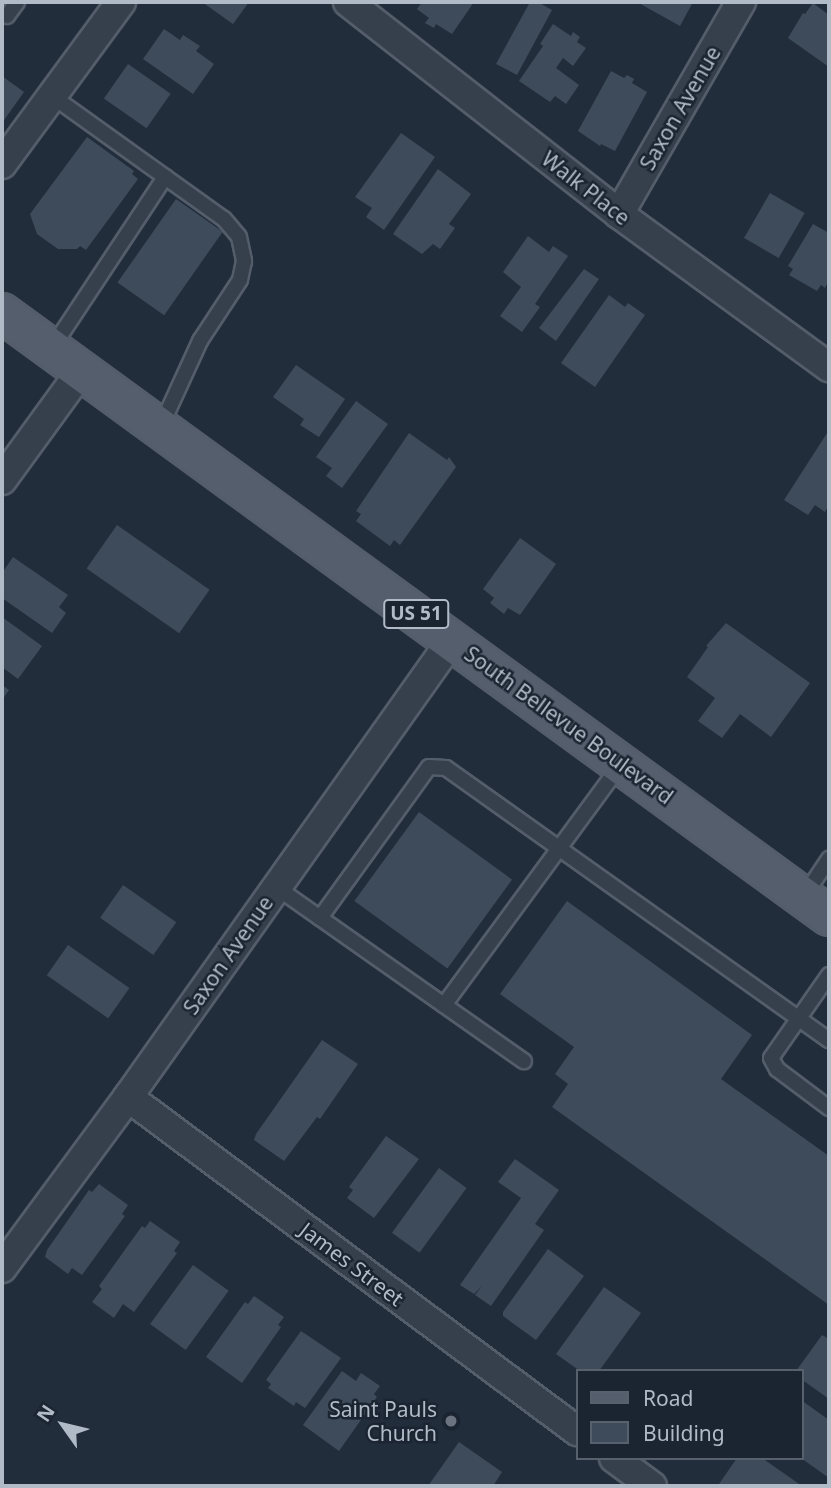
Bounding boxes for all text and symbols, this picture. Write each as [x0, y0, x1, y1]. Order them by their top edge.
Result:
street label: Saxon Avenue [634, 42, 726, 174]
street label: Walk Place [537, 146, 635, 230]
road number: US 51 [383, 598, 449, 629]
street label: South Bellevue Boulevard [460, 641, 678, 809]
street label: Saxon Avenue [178, 891, 278, 1019]
street label: James Street [295, 1217, 409, 1311]
legend [576, 1369, 803, 1460]
text: Road [643, 1384, 693, 1412]
north arrow [28, 1390, 98, 1460]
place label: Saint Pauls Church [329, 1396, 437, 1446]
text: N [30, 1400, 61, 1427]
marker: Saint Pauls Church [443, 1413, 459, 1429]
text: Building [643, 1419, 725, 1447]

